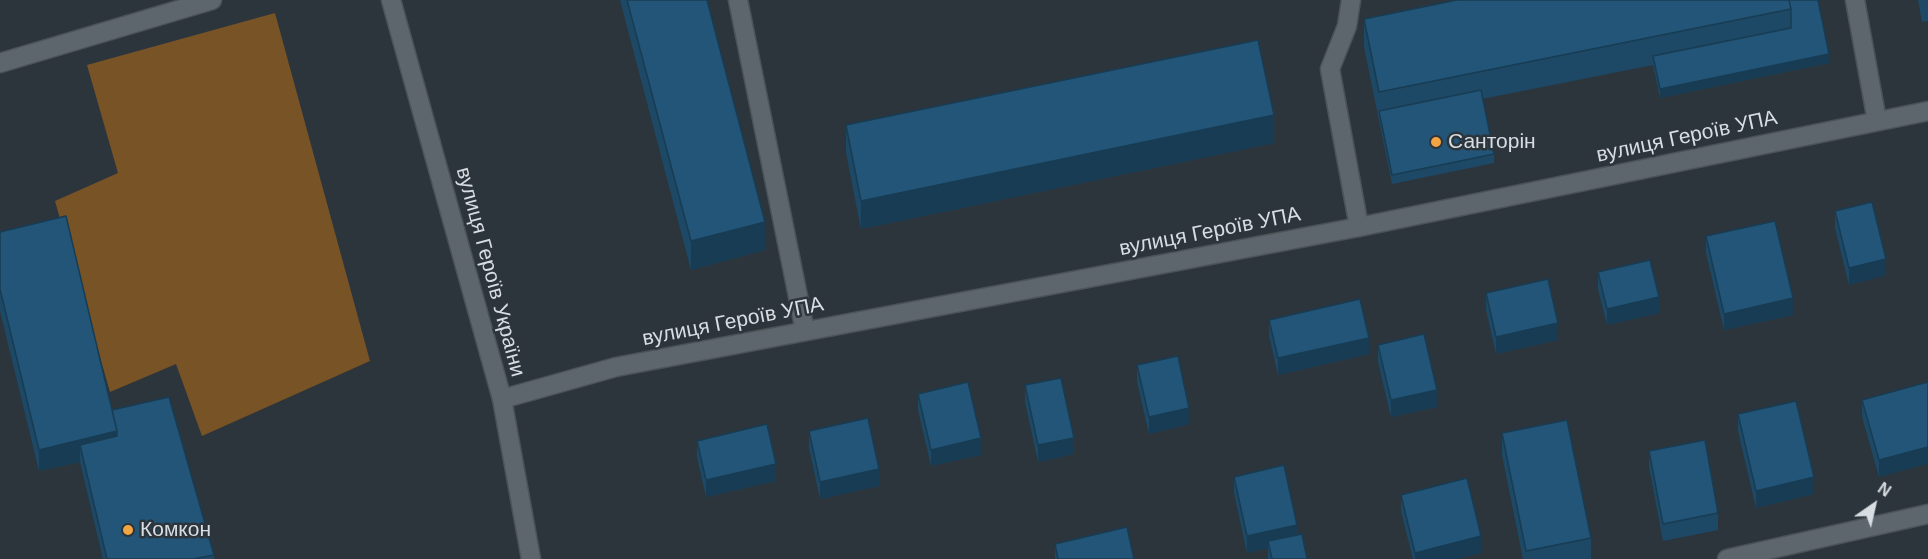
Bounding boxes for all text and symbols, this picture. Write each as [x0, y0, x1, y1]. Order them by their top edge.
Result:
street label: вулиця Героїв УПА [1594, 106, 1780, 168]
place label: Санторін [1448, 129, 1536, 155]
marker: Санторін [1429, 135, 1443, 149]
street label: вулиця Героїв України [450, 164, 530, 380]
street label: вулиця Героїв УПА [1117, 202, 1303, 262]
street label: вулиця Героїв УПА [640, 292, 826, 352]
north arrow [1844, 475, 1904, 535]
text: N [1875, 479, 1894, 500]
place label: Комкон [140, 517, 211, 543]
marker: Комкон [121, 523, 135, 537]

